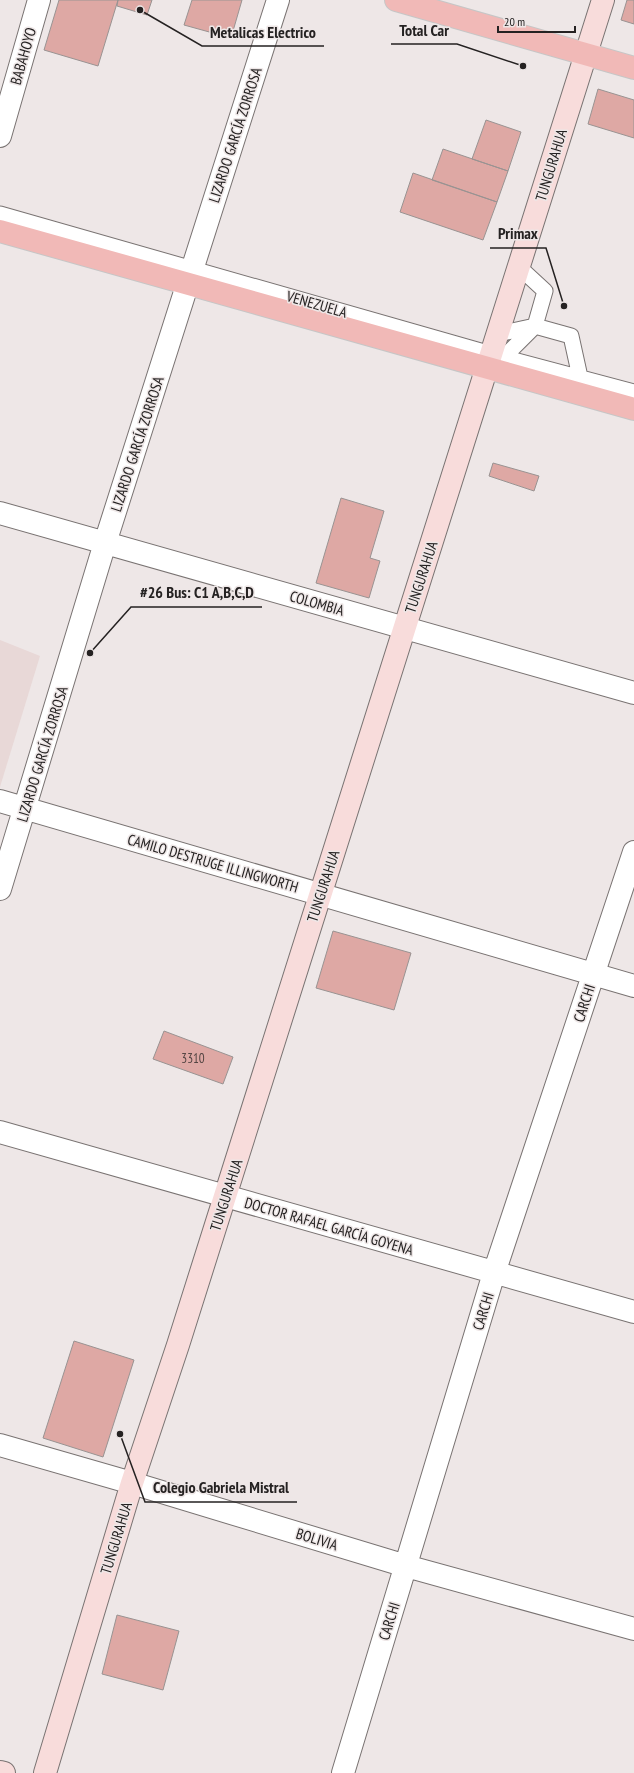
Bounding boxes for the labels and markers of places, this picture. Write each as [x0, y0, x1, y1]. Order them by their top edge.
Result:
callout: Total Car [391, 16, 457, 44]
callout: Metalicas Electrico [202, 18, 324, 46]
callout: Primax [490, 220, 546, 248]
callout: #26 Bus: C1 A,B,C,D [131, 579, 262, 607]
callout: Colegio Gabriela Mistral [145, 1474, 297, 1502]

